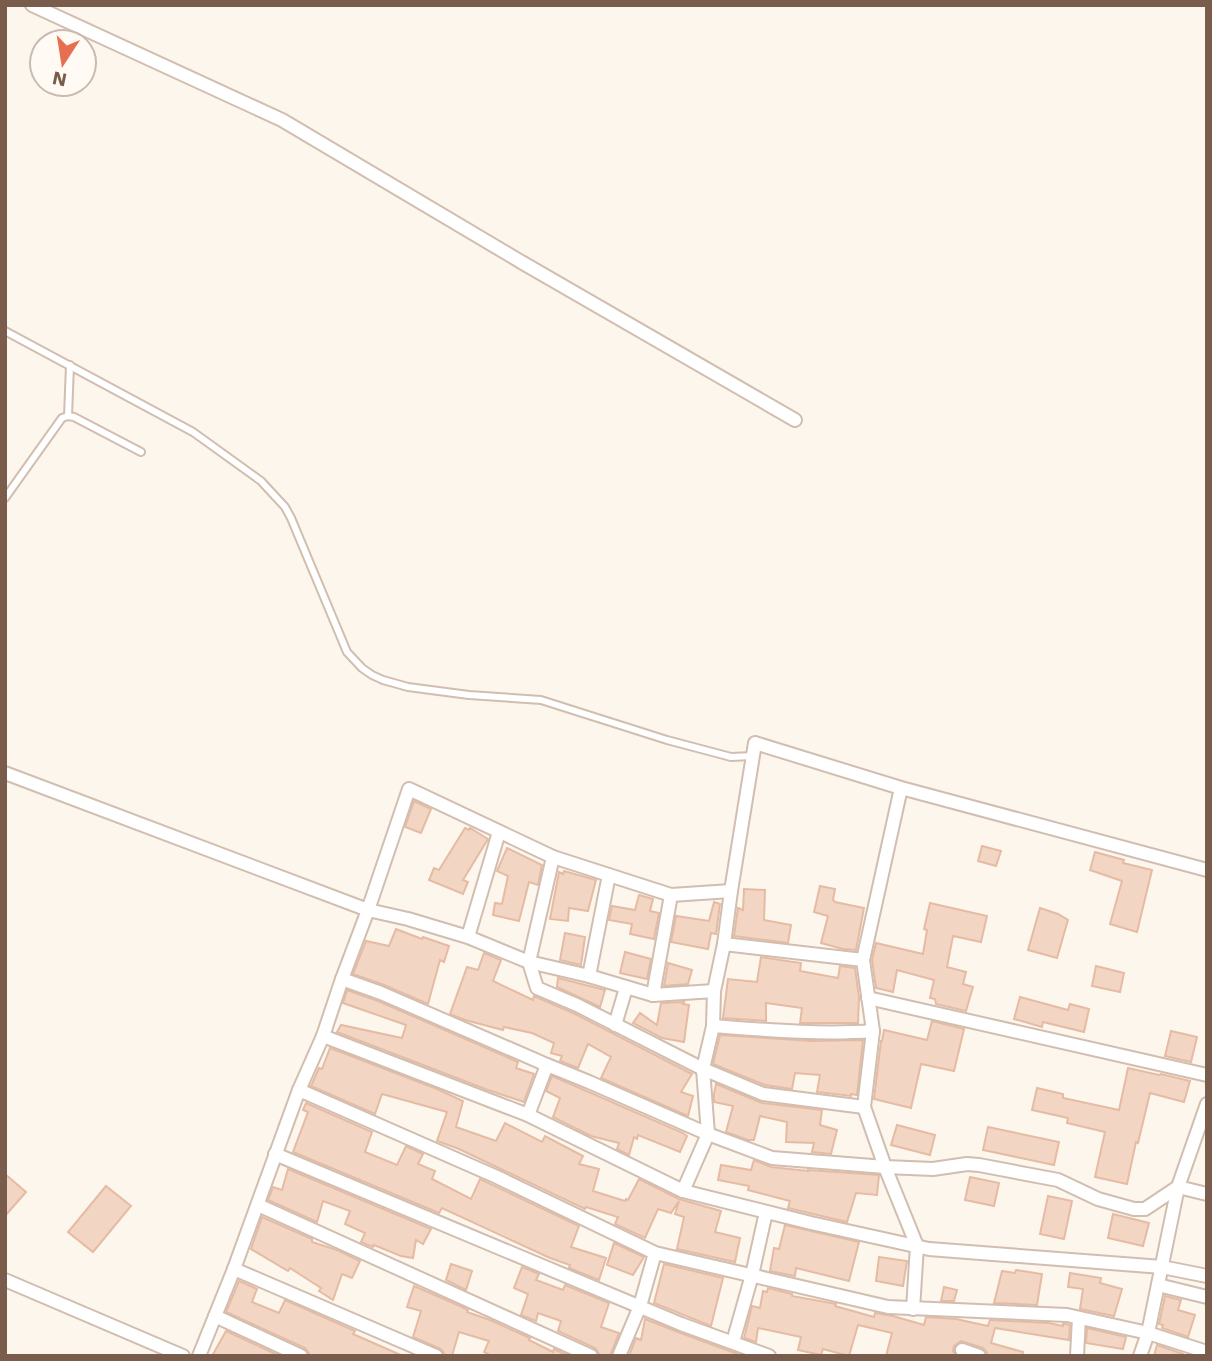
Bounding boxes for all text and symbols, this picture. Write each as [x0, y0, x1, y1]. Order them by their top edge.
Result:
north arrow [28, 28, 98, 98]
text: N [50, 66, 69, 92]

